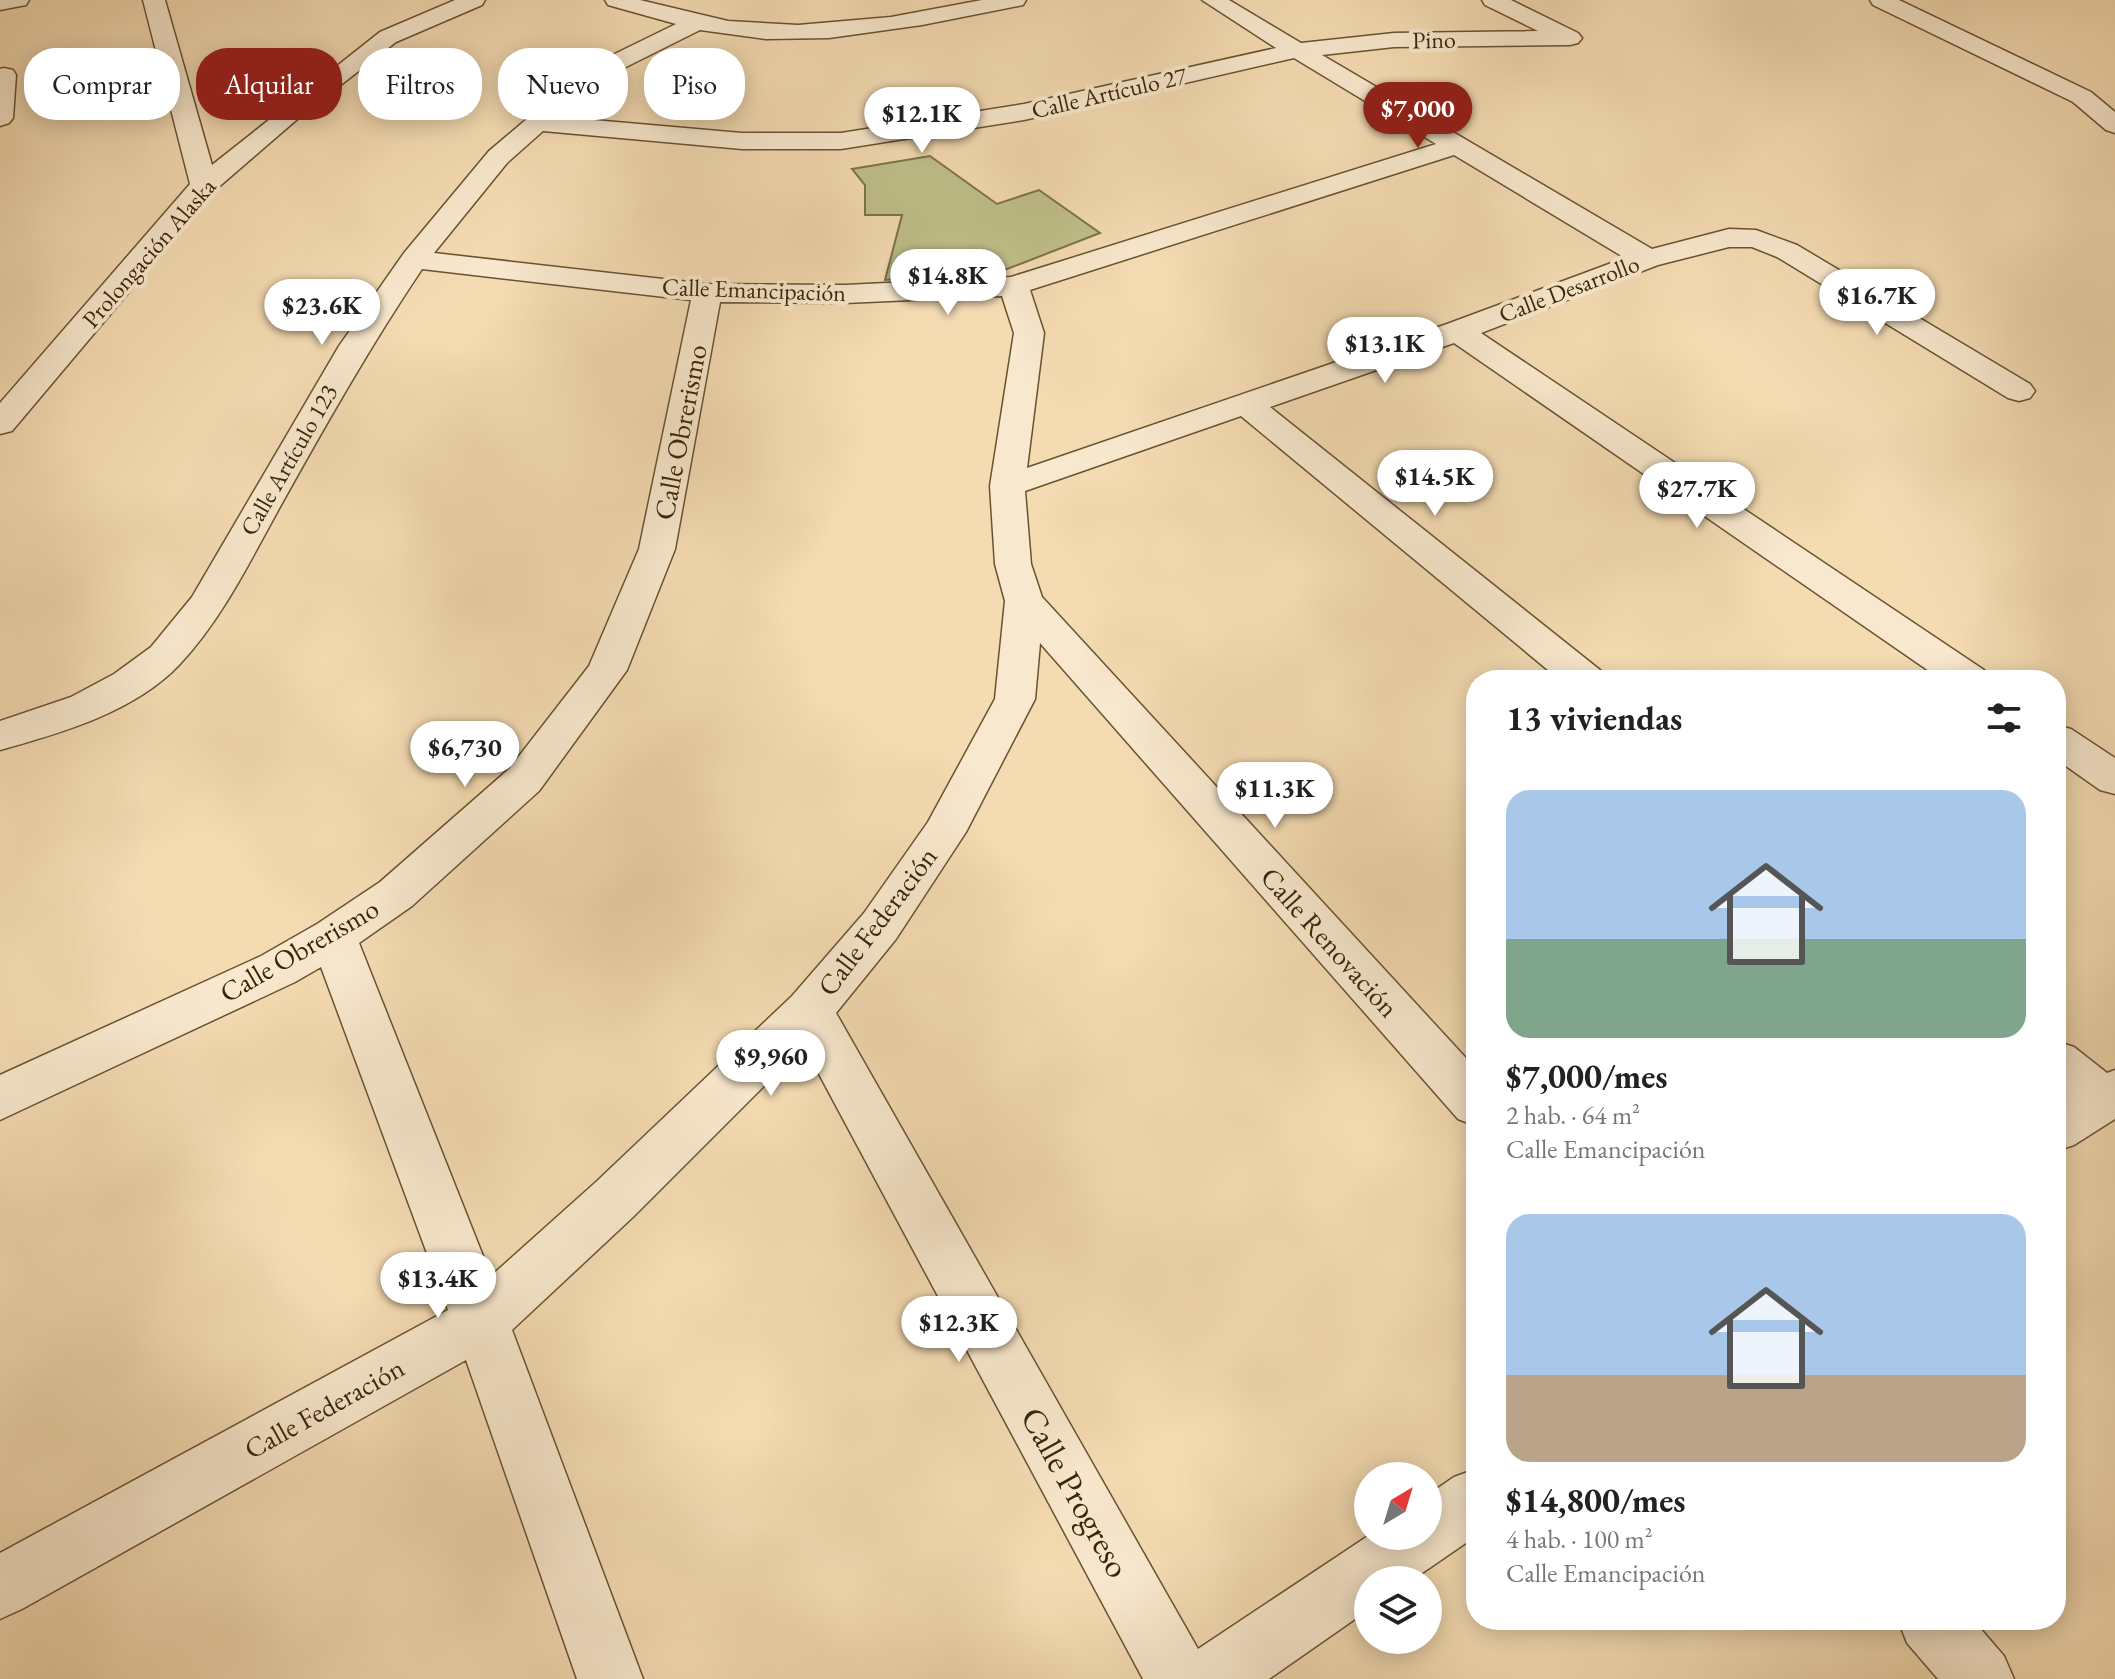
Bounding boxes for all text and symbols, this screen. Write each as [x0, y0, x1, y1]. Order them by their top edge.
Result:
street label: Pino [1412, 24, 1456, 55]
chip: Comprar [24, 48, 180, 120]
chip: Alquilar [196, 48, 342, 120]
chip: Filtros [358, 48, 482, 120]
chip: Nuevo [498, 48, 628, 120]
chip: Piso [644, 48, 745, 120]
street label: Calle Artículo 27 [1028, 60, 1190, 125]
pin: $7,000 [1353, 82, 1483, 150]
pin: $12.1K [857, 87, 987, 155]
text: $7,000 [1381, 91, 1455, 125]
text: $12.1K [882, 96, 962, 130]
street label: Prolongación Alaska [75, 171, 222, 334]
street label: Calle Desarrollo [1494, 247, 1644, 330]
pin: $14.8K [883, 249, 1013, 317]
text: $14.8K [908, 258, 988, 292]
pin: $16.7K [1812, 269, 1942, 337]
street label: Calle Emancipación [661, 271, 847, 308]
text: $16.7K [1837, 278, 1917, 312]
pin: $23.6K [257, 279, 387, 347]
text: $23.6K [282, 288, 362, 322]
pin: $13.1K [1320, 317, 1450, 385]
text: $13.1K [1345, 326, 1425, 360]
street label: Calle Obrerismo [645, 341, 715, 523]
street label: Calle Artículo 123 [233, 378, 344, 541]
pin: $14.5K [1370, 450, 1500, 518]
text: $14.5K [1395, 459, 1475, 493]
pin: $27.7K [1632, 462, 1762, 530]
text: $27.7K [1657, 471, 1737, 505]
text: 13 viviendas [1506, 696, 1682, 740]
icon: filters [1982, 696, 2026, 740]
pin: $6,730 [400, 721, 530, 789]
text: $6,730 [428, 730, 502, 764]
pin: $11.3K [1210, 762, 1340, 830]
text: $11.3K [1235, 771, 1315, 805]
street label: Calle Federación [809, 839, 945, 1003]
icon: home [1694, 842, 1838, 986]
street label: Calle Renovación [1253, 859, 1407, 1025]
street label: Calle Obrerismo [213, 890, 385, 1010]
pin: $9,960 [706, 1030, 836, 1098]
text: $9,960 [734, 1039, 808, 1073]
text: $7,000/mes [1506, 1054, 1668, 1098]
text: 2 hab. · 64 m² [1506, 1098, 1640, 1132]
text: Calle Emancipación [1506, 1132, 1706, 1166]
pin: $13.4K [373, 1252, 503, 1320]
text: $13.4K [398, 1261, 478, 1295]
icon: home [1694, 1266, 1838, 1410]
pin: $12.3K [894, 1296, 1024, 1364]
text: $12.3K [919, 1305, 999, 1339]
street label: Calle Federación [238, 1349, 411, 1467]
street label: Calle Progreso [1011, 1399, 1141, 1585]
north arrow [1354, 1462, 1442, 1550]
map controls [1354, 1462, 1442, 1654]
text: $14,800/mes [1506, 1478, 1686, 1522]
text: 4 hab. · 100 m² [1506, 1522, 1652, 1556]
text: Calle Emancipación [1506, 1556, 1706, 1590]
button: layers [1354, 1566, 1442, 1654]

